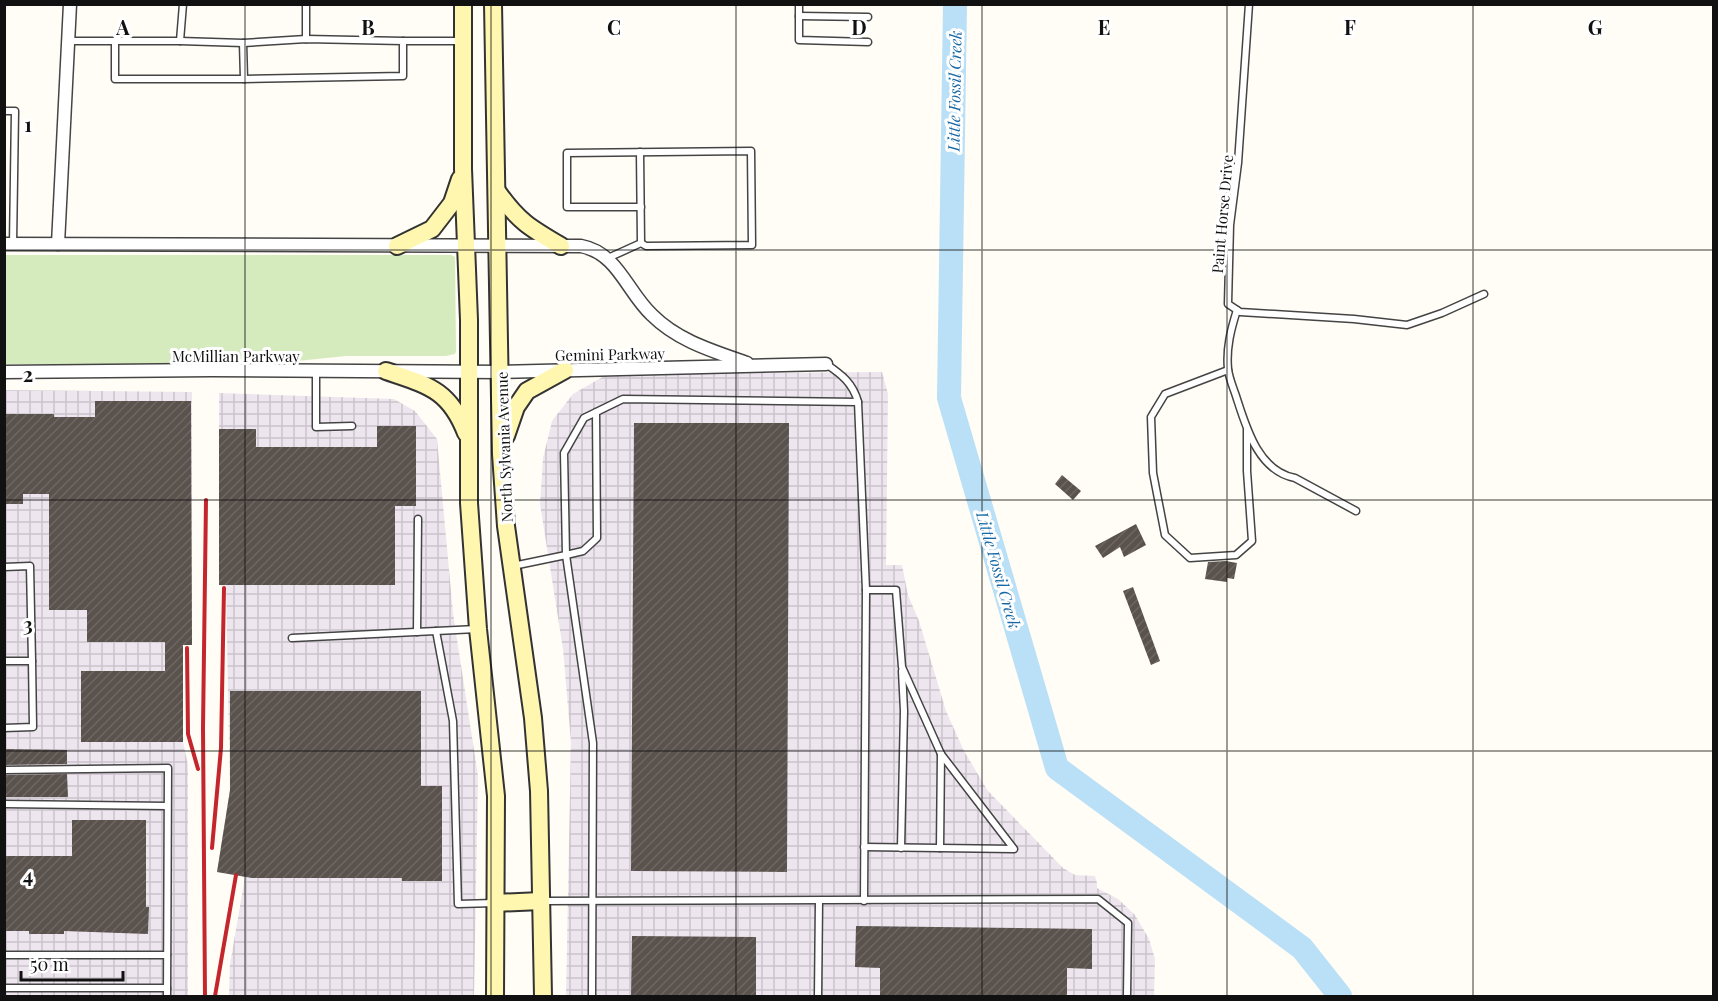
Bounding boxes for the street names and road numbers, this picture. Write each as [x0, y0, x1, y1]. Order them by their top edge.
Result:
street label: Paint Horse Drive [1207, 154, 1237, 274]
street label: Gemini Parkway [555, 343, 666, 365]
street label: McMillian Parkway [172, 346, 300, 366]
street label: North Sylvania Avenue [491, 371, 517, 523]

